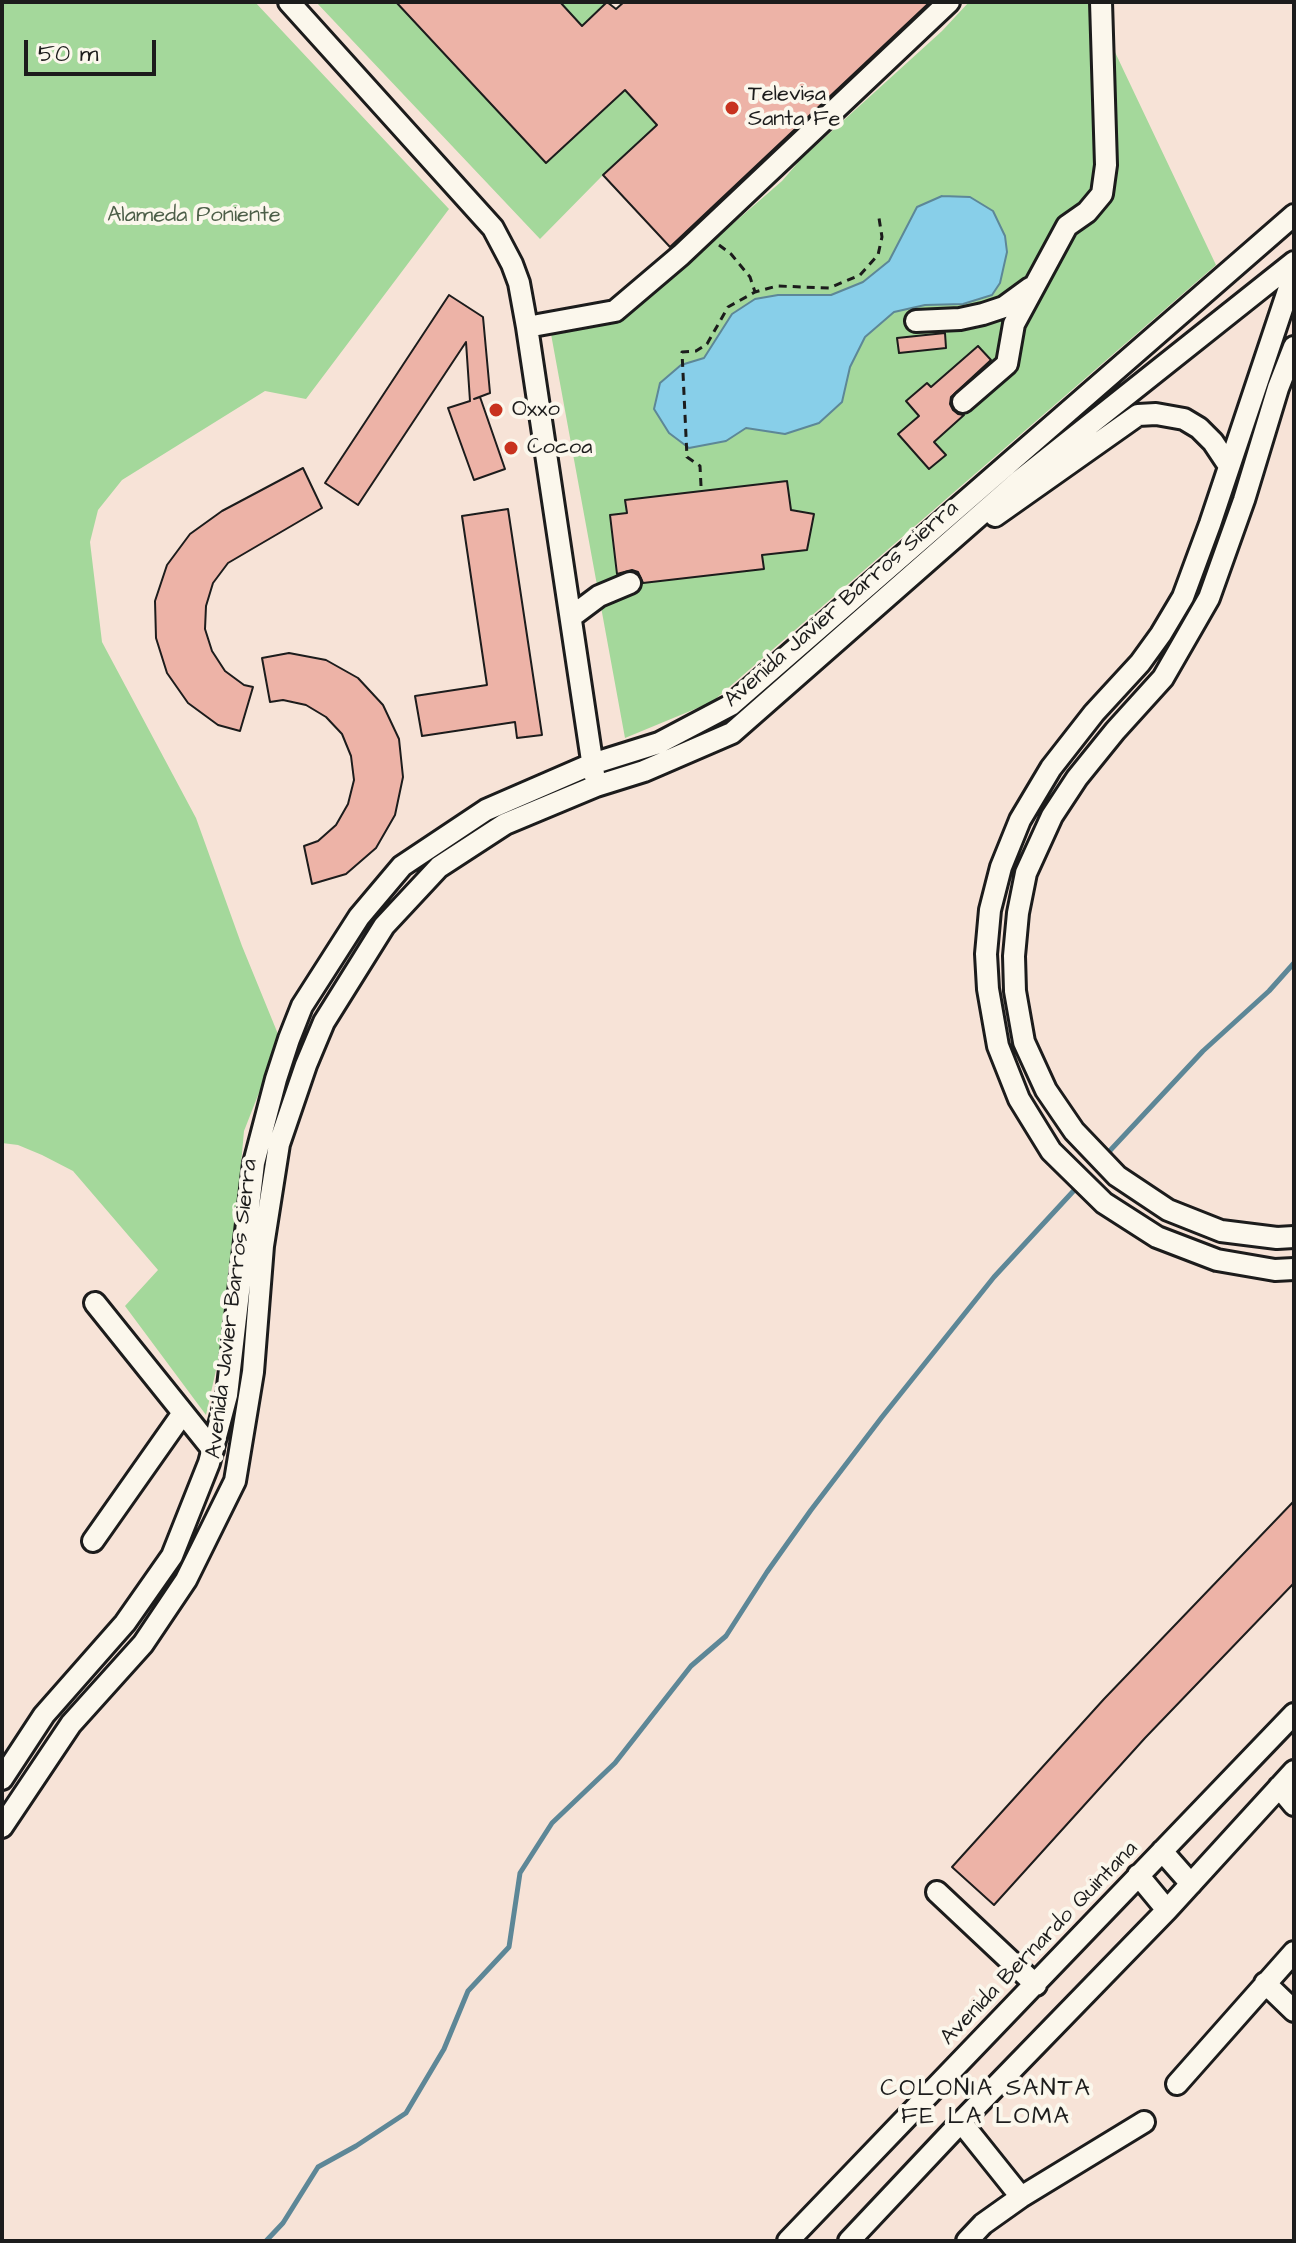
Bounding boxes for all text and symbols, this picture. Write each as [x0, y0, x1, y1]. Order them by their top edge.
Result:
scale bar [28, 24, 160, 74]
text: 50 m [38, 37, 98, 71]
place label: Televisa Santa Fe [748, 82, 840, 134]
marker: Televisa Santa Fe [723, 99, 741, 117]
park label: Alameda Poniente [107, 203, 281, 229]
place label: Oxxo [512, 397, 560, 423]
marker: Oxxo [487, 401, 505, 419]
place label: Cocoa [527, 435, 592, 461]
marker: Cocoa [502, 439, 520, 457]
street label: Avenida Javier Barros Sierra [720, 496, 964, 714]
street label: Avenida Javier Barros Sierra [202, 1158, 264, 1460]
street label: Avenida Bernardo Quintana [936, 1837, 1144, 2051]
district label: COLONIA SANTA FE LA LOMA [880, 2076, 1092, 2132]

